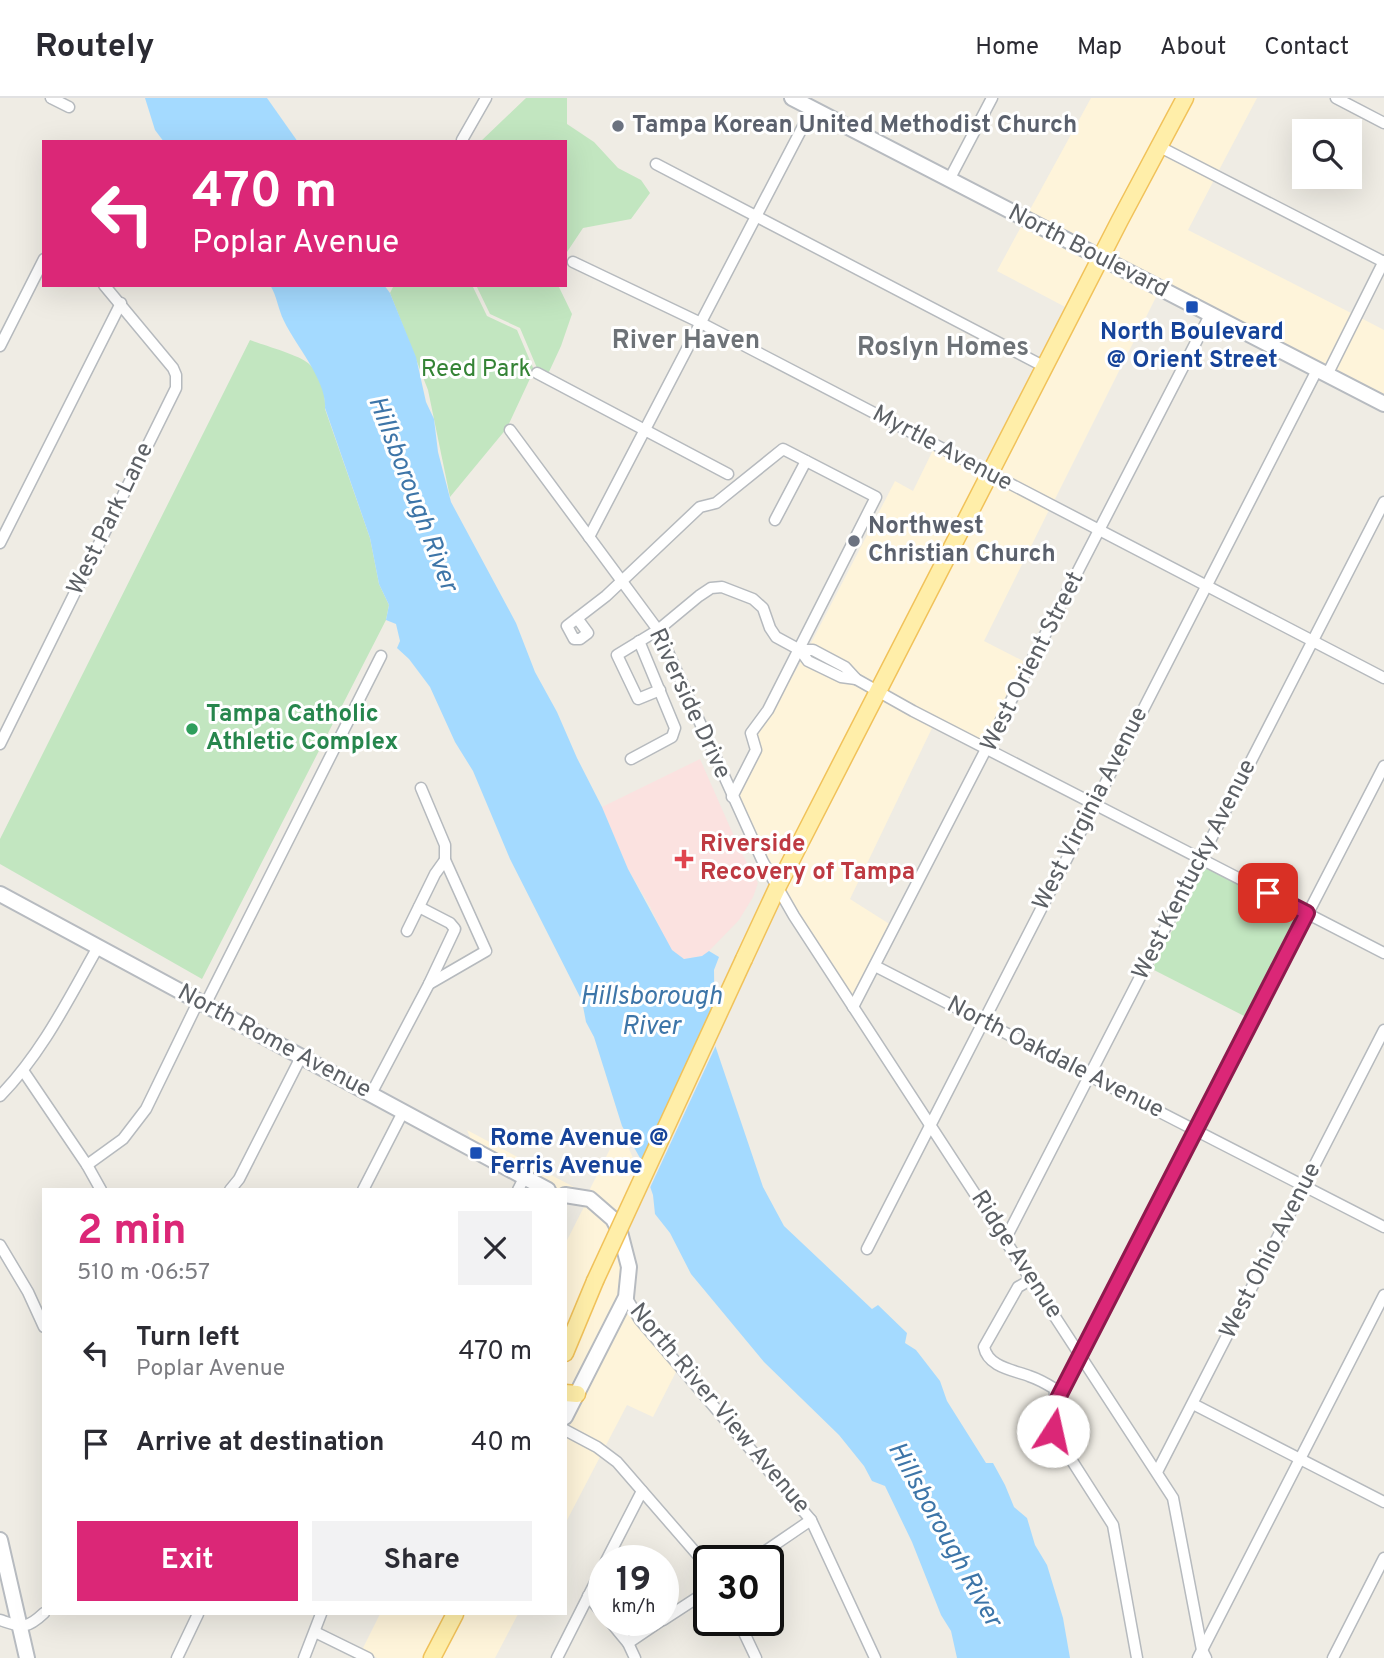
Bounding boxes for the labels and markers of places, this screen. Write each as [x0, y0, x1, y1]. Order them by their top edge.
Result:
place label: Tampa Korean United Methodist Church [632, 111, 1077, 141]
marker: Tampa Korean United Methodist Church [610, 118, 626, 134]
marker: North Boulevard @ Orient Street [1184, 299, 1200, 315]
place label: North Boulevard @ Orient Street [1100, 318, 1284, 376]
place label: Northwest Christian Church [868, 512, 1056, 570]
marker: Northwest Christian Church [846, 533, 862, 549]
place label: Tampa Catholic Athletic Complex [206, 700, 398, 758]
marker: Tampa Catholic Athletic Complex [184, 721, 200, 737]
place label: Riverside Recovery of Tampa [700, 830, 915, 888]
marker: Riverside Recovery of Tampa [674, 849, 694, 869]
pin [1238, 863, 1298, 923]
place label: Rome Avenue @ Ferris Avenue [490, 1124, 669, 1182]
marker: Rome Avenue @ Ferris Avenue [468, 1145, 484, 1161]

